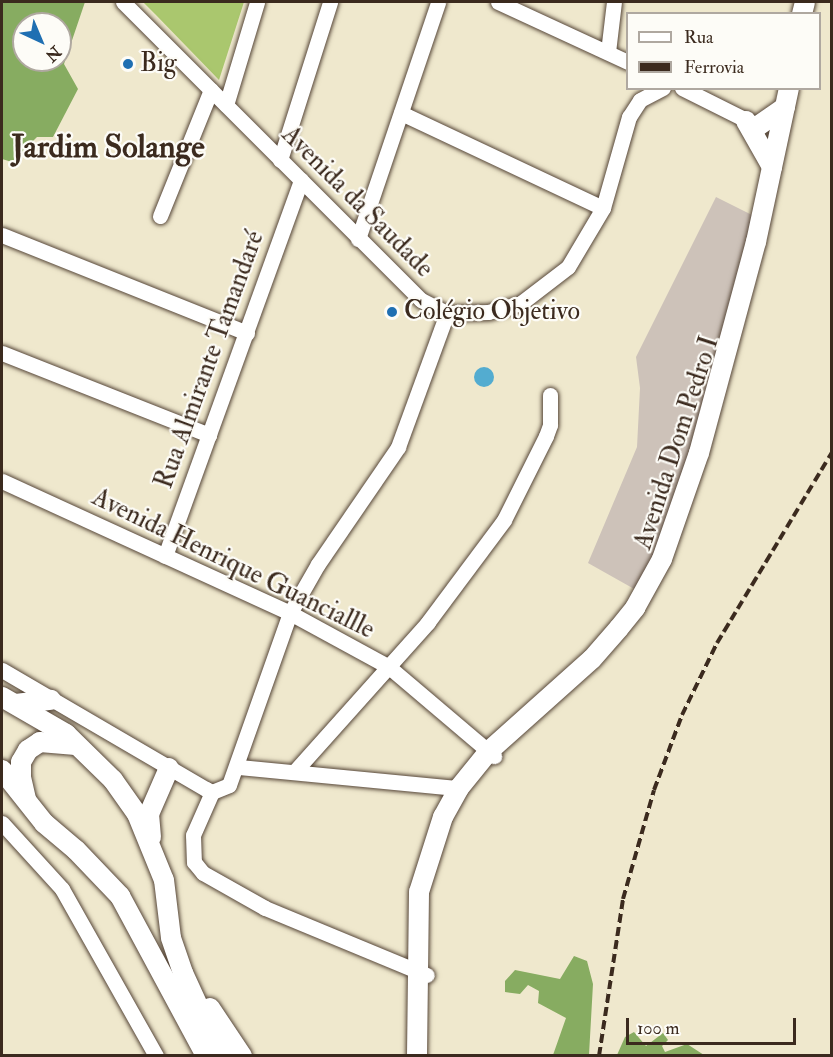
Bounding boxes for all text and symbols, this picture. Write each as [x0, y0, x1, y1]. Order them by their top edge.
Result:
north arrow [12, 12, 72, 72]
legend [626, 12, 821, 90]
text: Rua [684, 26, 713, 49]
text: N [41, 41, 65, 66]
place label: Big [140, 48, 177, 80]
text: Ferrovia [684, 56, 744, 79]
marker: Big [121, 57, 135, 71]
street label: Avenida da Saudade [275, 120, 439, 284]
district label: Jardim Solange [11, 128, 205, 166]
street label: Rua Almirante Tamandaré [149, 227, 271, 493]
place label: Colégio Objetivo [404, 296, 580, 328]
marker: Colégio Objetivo [385, 305, 399, 319]
street label: Avenida Dom Pedro I [628, 332, 726, 554]
street label: Avenida Henrique Guanciallle [87, 482, 379, 646]
scale bar [629, 1006, 798, 1044]
text: 100 m [637, 1017, 680, 1040]

